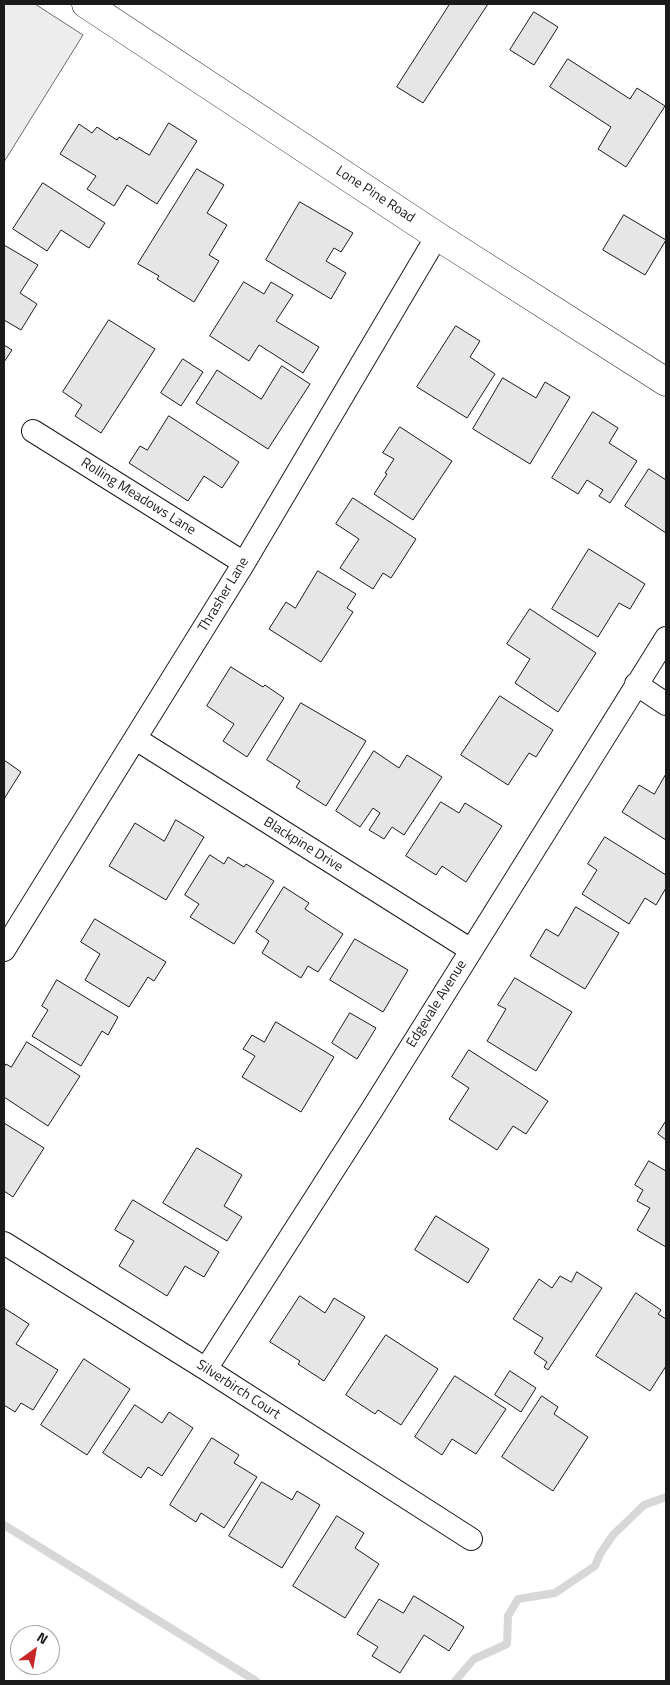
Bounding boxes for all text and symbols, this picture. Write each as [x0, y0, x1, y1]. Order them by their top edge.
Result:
street label: Lone Pine Road [332, 163, 418, 227]
street label: Rolling Meadows Lane [77, 455, 199, 539]
street label: Thrasher Lane [195, 555, 253, 635]
street label: Blackpine Drive [260, 814, 346, 876]
street label: Edgevale Avenue [403, 957, 471, 1051]
street label: Silverbirch Court [193, 1357, 283, 1423]
north arrow [10, 1625, 60, 1675]
text: N [33, 1626, 52, 1649]

